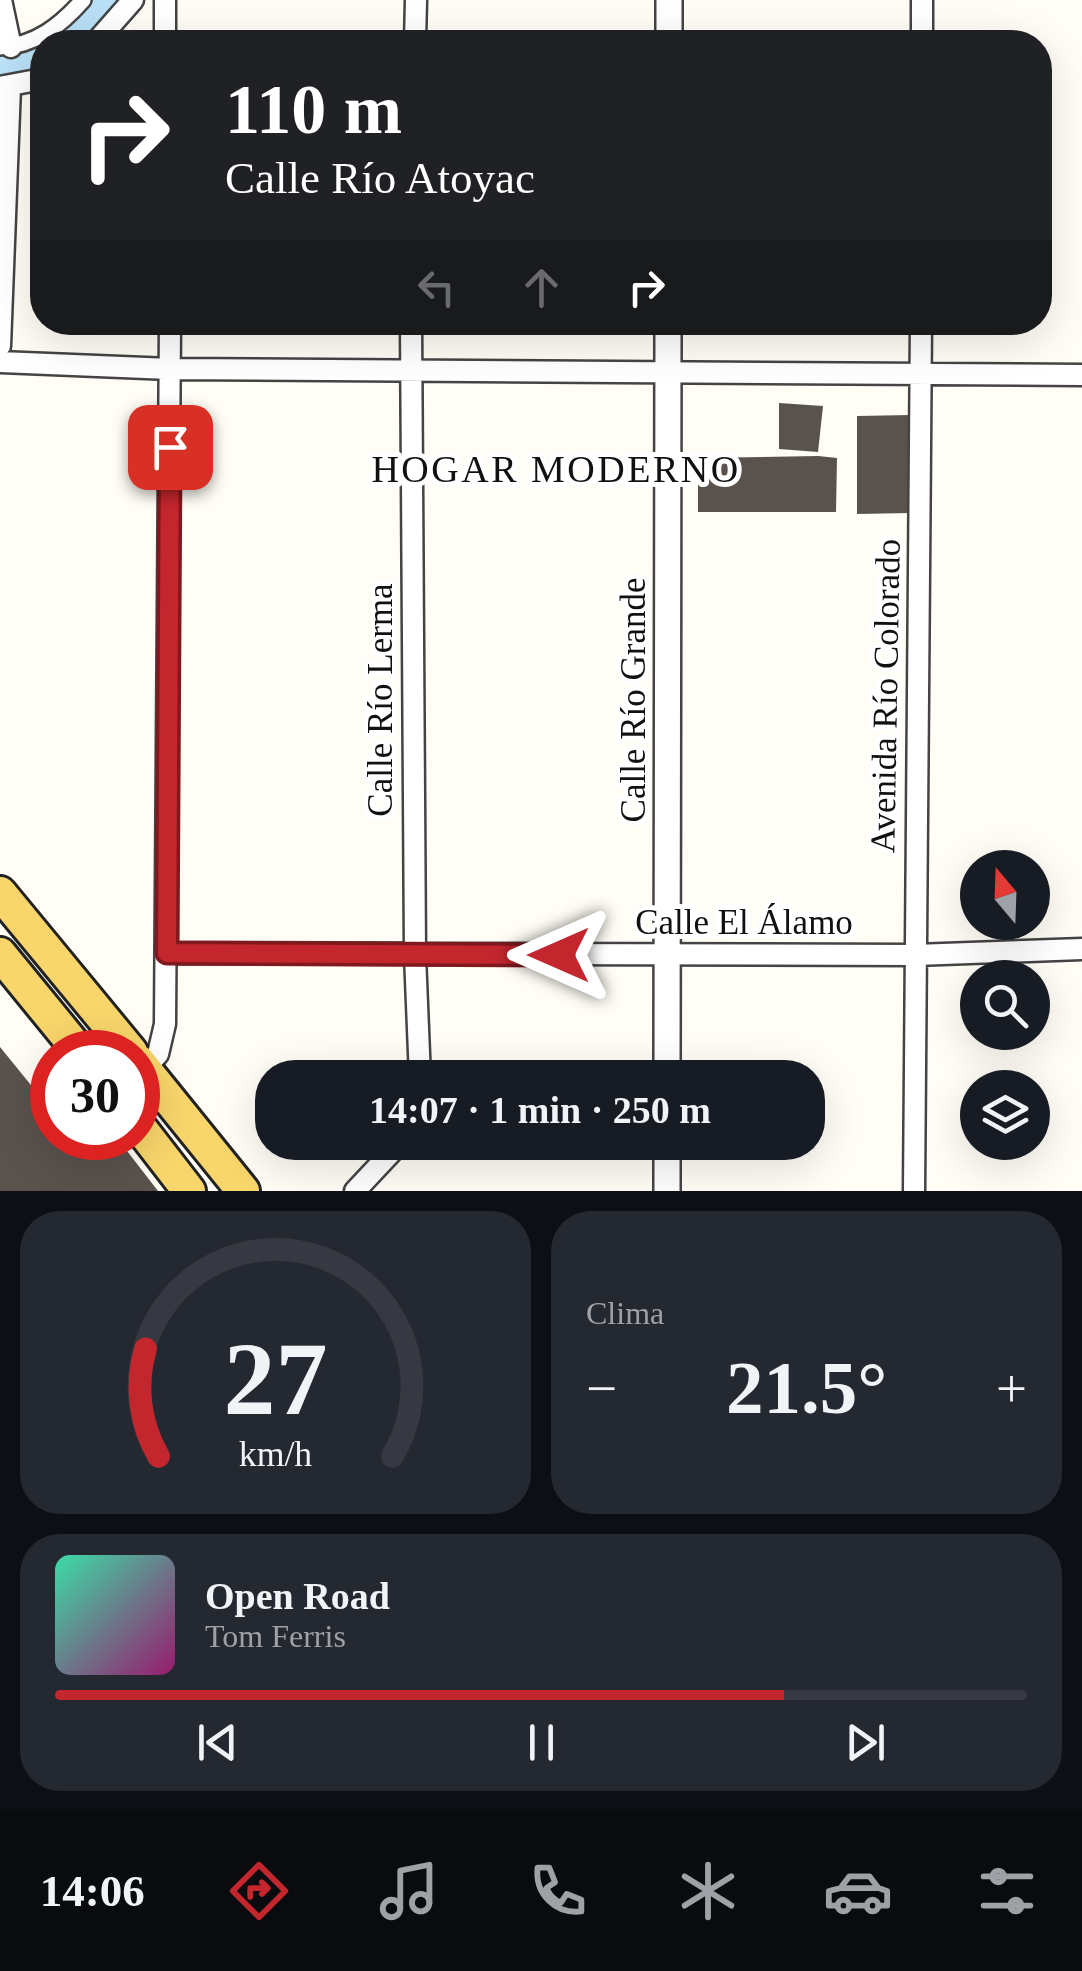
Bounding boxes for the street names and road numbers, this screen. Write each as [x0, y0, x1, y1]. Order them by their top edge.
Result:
street label: Avenida Río Colorado [863, 539, 908, 853]
street label: Calle Río Grande [614, 578, 653, 822]
street label: Calle Río Lerma [361, 583, 400, 817]
street label: Calle El Álamo [635, 903, 853, 942]

